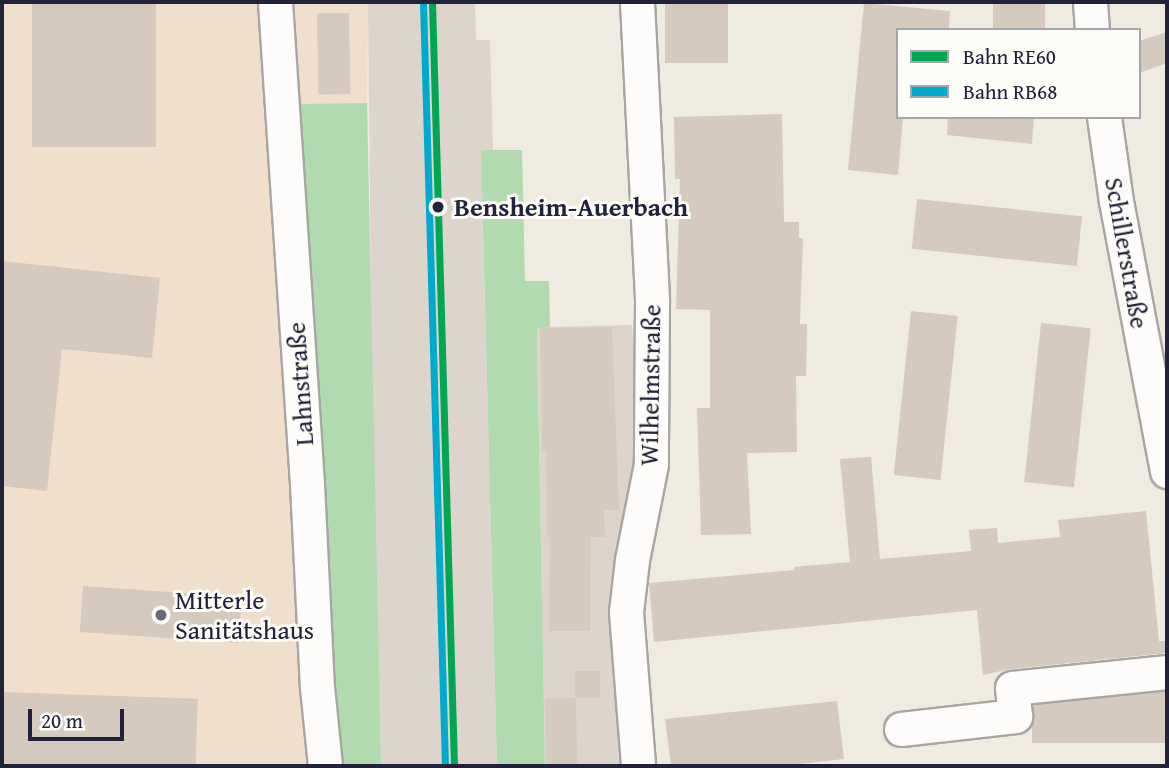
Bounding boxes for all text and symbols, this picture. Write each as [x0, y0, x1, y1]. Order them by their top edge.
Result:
legend [896, 28, 1141, 119]
text: Bahn RE60 [963, 41, 1056, 72]
text: Bahn RB68 [963, 76, 1057, 107]
street label: Schillerstraße [1098, 175, 1156, 331]
place label: Bensheim-Auerbach [454, 191, 688, 223]
marker: Bensheim-Auerbach [428, 197, 448, 217]
street label: Wilhelmstraße [633, 304, 667, 466]
street label: Lahnstraße [280, 321, 320, 447]
place label: Mitterle Sanitätshaus [175, 584, 314, 646]
marker: Mitterle Sanitätshaus [153, 607, 169, 623]
scale bar [32, 694, 128, 738]
text: 20 m [41, 705, 83, 736]

